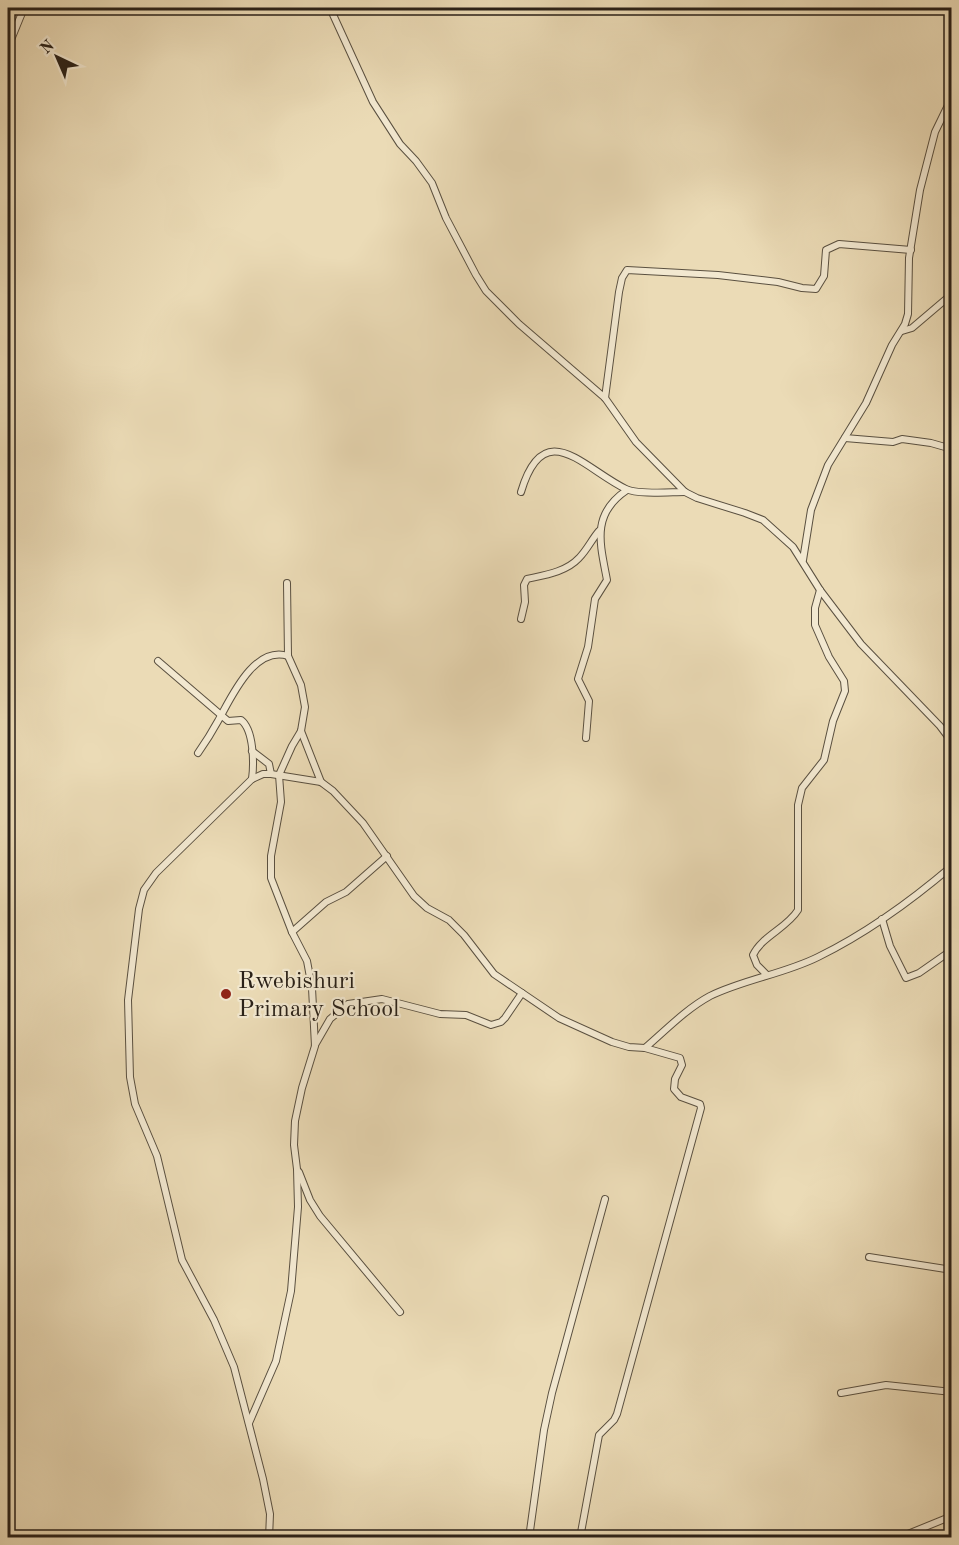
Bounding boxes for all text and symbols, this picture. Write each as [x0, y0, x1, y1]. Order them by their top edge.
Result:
north arrow [27, 27, 87, 87]
text: N [38, 37, 58, 58]
place label: Rwebishuri Primary School [238, 970, 400, 1022]
marker: Rwebishuri Primary School [219, 987, 233, 1001]

